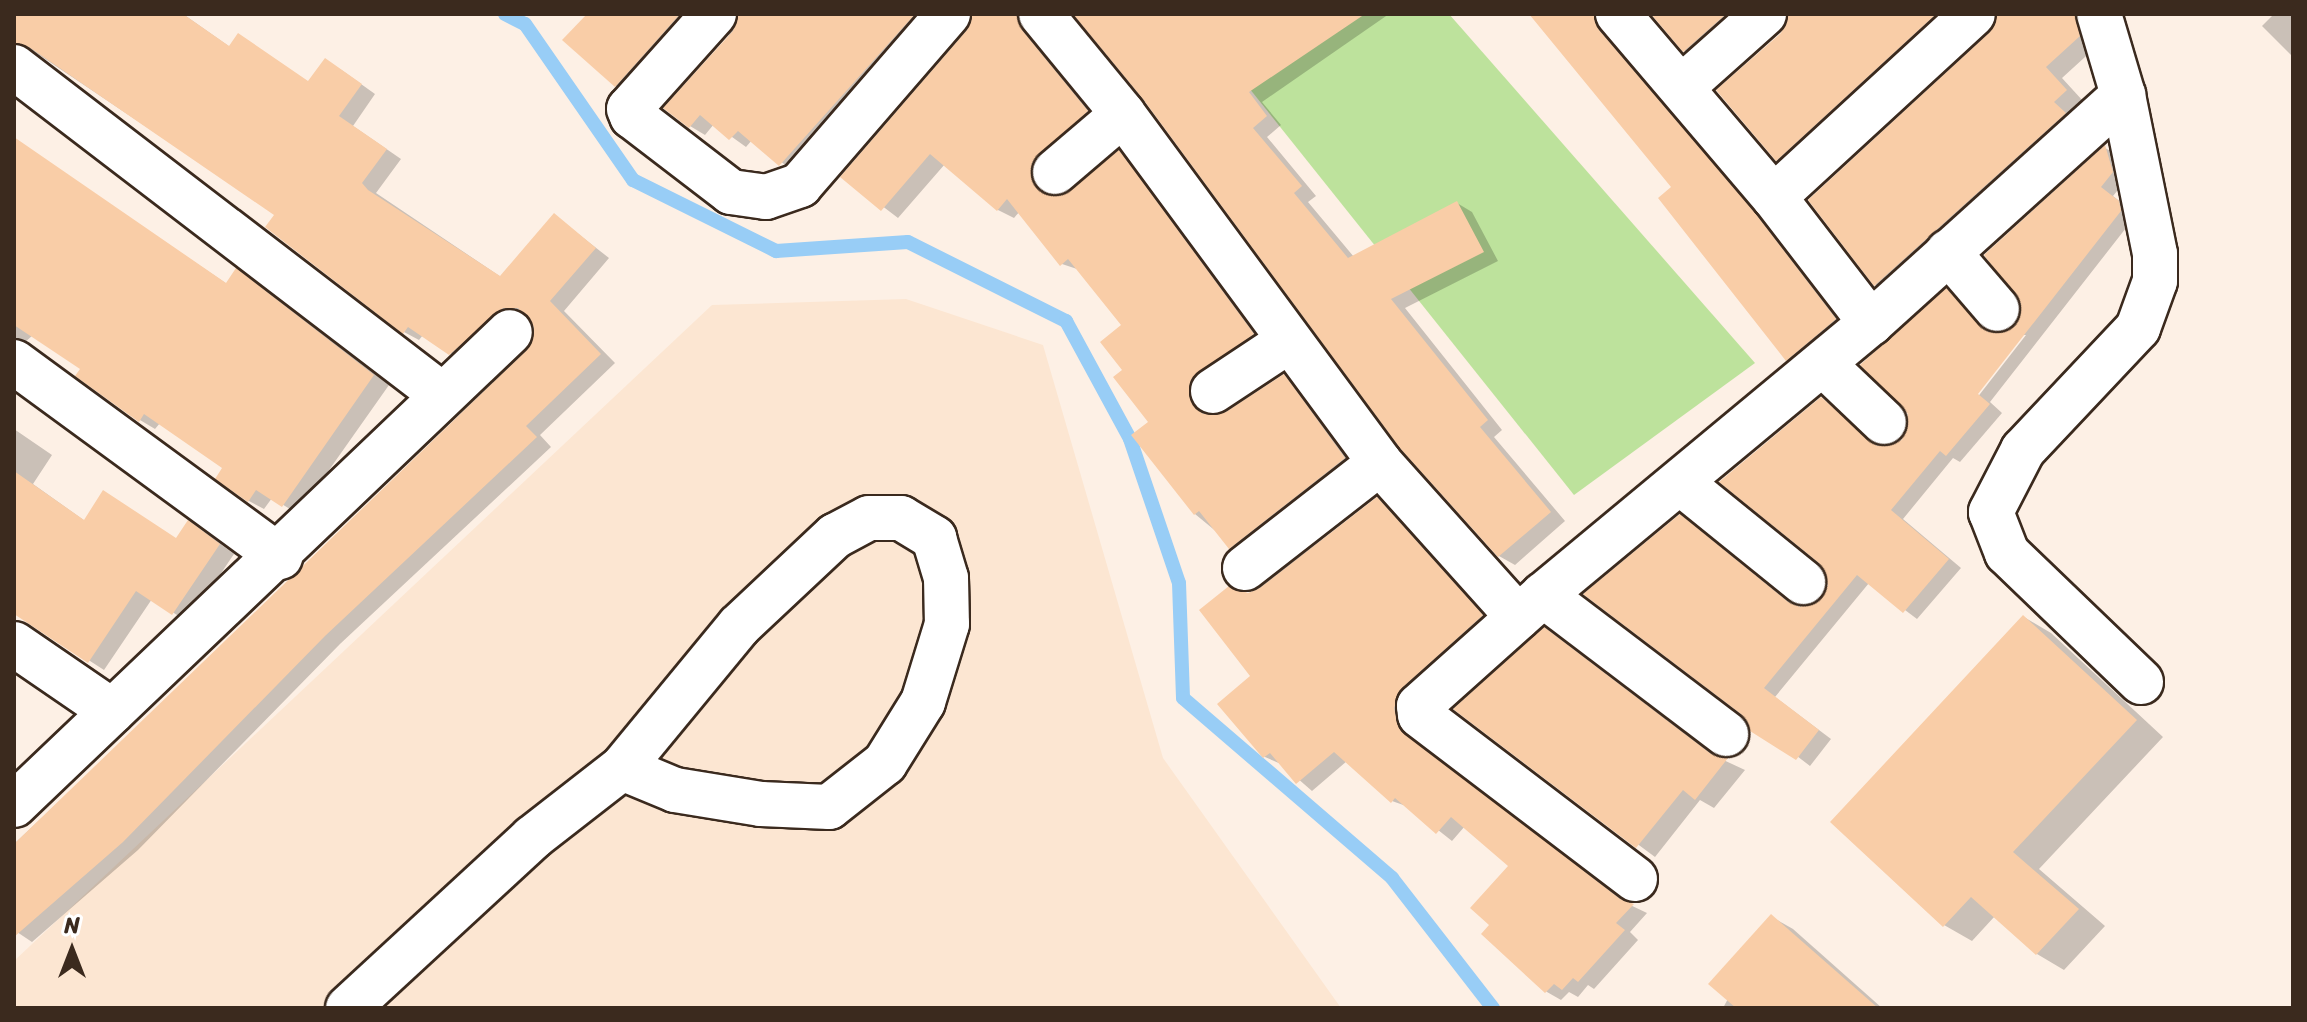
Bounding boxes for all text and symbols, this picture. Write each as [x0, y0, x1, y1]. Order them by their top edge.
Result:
text: N [64, 906, 80, 945]
north arrow [32, 910, 112, 990]

